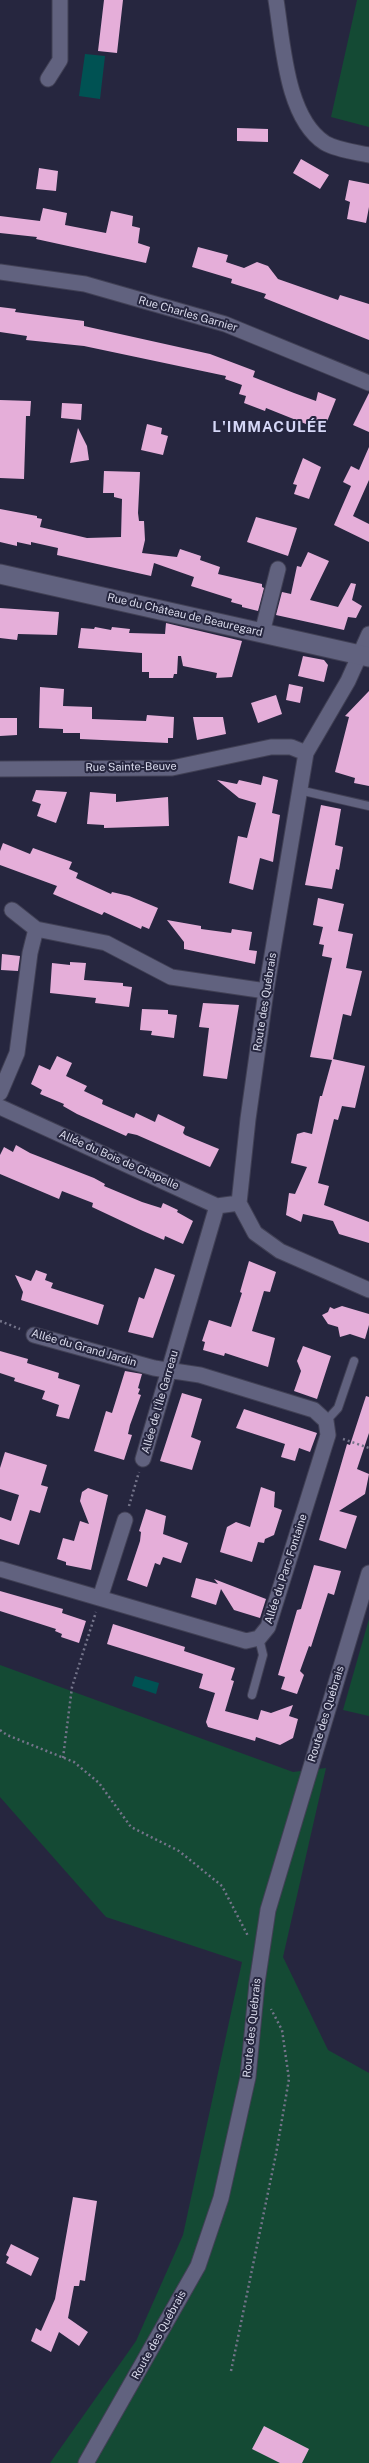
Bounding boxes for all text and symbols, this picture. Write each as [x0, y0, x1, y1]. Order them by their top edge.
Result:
street label: Rue Charles Garnier [137, 294, 239, 334]
district label: L'IMMACULÉE [212, 418, 328, 436]
street label: Rue du Château de Beauregard [106, 591, 264, 639]
street label: Rue Sainte-Beuve [85, 760, 177, 774]
street label: Route des Québrais [251, 952, 279, 1052]
street label: Allée du Bois de Chapelle [57, 1128, 181, 1192]
street label: Allée du Grand Jardin [30, 1327, 138, 1369]
street label: Allée de l'Île Garreau [139, 1349, 181, 1455]
street label: Allée du Parc Fontaine [262, 1512, 310, 1626]
street label: Route des Québrais [305, 1664, 347, 1764]
street label: Route des Québrais [240, 1978, 264, 2078]
street label: Route des Québrais [129, 2288, 189, 2382]

